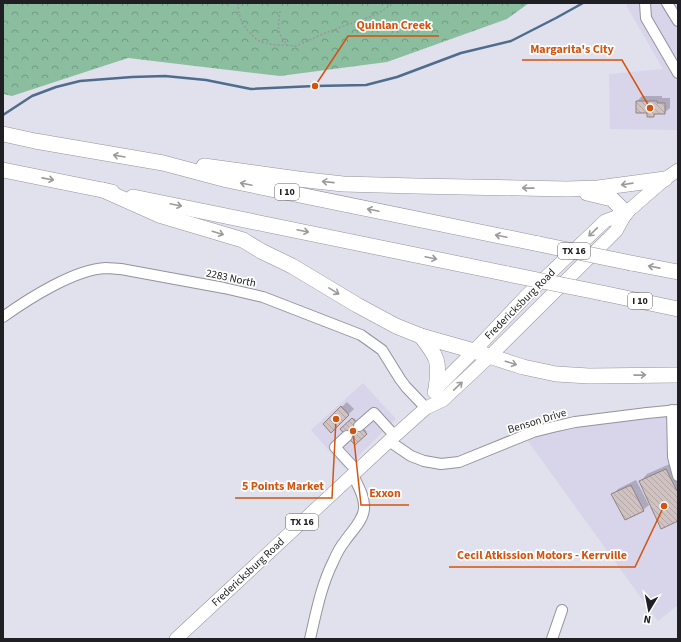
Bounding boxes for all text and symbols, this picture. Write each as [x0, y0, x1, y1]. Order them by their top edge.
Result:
callout: Quinlan Creek [348, 12, 439, 36]
text: Quinlan Creek [357, 17, 432, 34]
callout: Margarita's City [522, 36, 622, 60]
text: Margarita's City [530, 41, 615, 58]
one-way arrow [113, 152, 126, 160]
one-way arrow [42, 176, 55, 184]
one-way arrow [322, 178, 335, 186]
one-way arrow [240, 180, 253, 188]
one-way arrow [621, 180, 634, 188]
road number: I 10 [275, 184, 299, 200]
one-way arrow [522, 184, 535, 192]
one-way arrow [169, 202, 182, 210]
one-way arrow [367, 206, 380, 214]
one-way arrow [296, 228, 309, 236]
one-way arrow [588, 228, 598, 237]
one-way arrow [211, 230, 224, 237]
one-way arrow [495, 232, 508, 240]
road number: TX 16 [558, 243, 590, 259]
one-way arrow [424, 254, 437, 262]
one-way arrow [648, 263, 661, 271]
street label: 2283 North [205, 265, 257, 291]
street label: Fredericksburg Road [481, 265, 559, 343]
one-way arrow [328, 287, 339, 295]
road number: I 10 [628, 293, 652, 309]
one-way arrow [505, 360, 517, 368]
one-way arrow [633, 371, 646, 379]
one-way arrow [453, 382, 463, 391]
street label: Benson Drive [506, 405, 569, 437]
callout: 5 Points Market [235, 474, 332, 498]
text: 5 Points Market [242, 478, 324, 495]
callout: Exxon [361, 481, 409, 505]
text: Exxon [369, 485, 401, 502]
road number: TX 16 [286, 514, 318, 530]
street label: Fredericksburg Road [208, 534, 288, 610]
callout: Cecil Atkission Motors - Kerrville [449, 543, 635, 567]
text: Cecil Atkission Motors - Kerrville [457, 547, 627, 564]
north arrow [629, 590, 669, 630]
text: N [642, 611, 652, 627]

